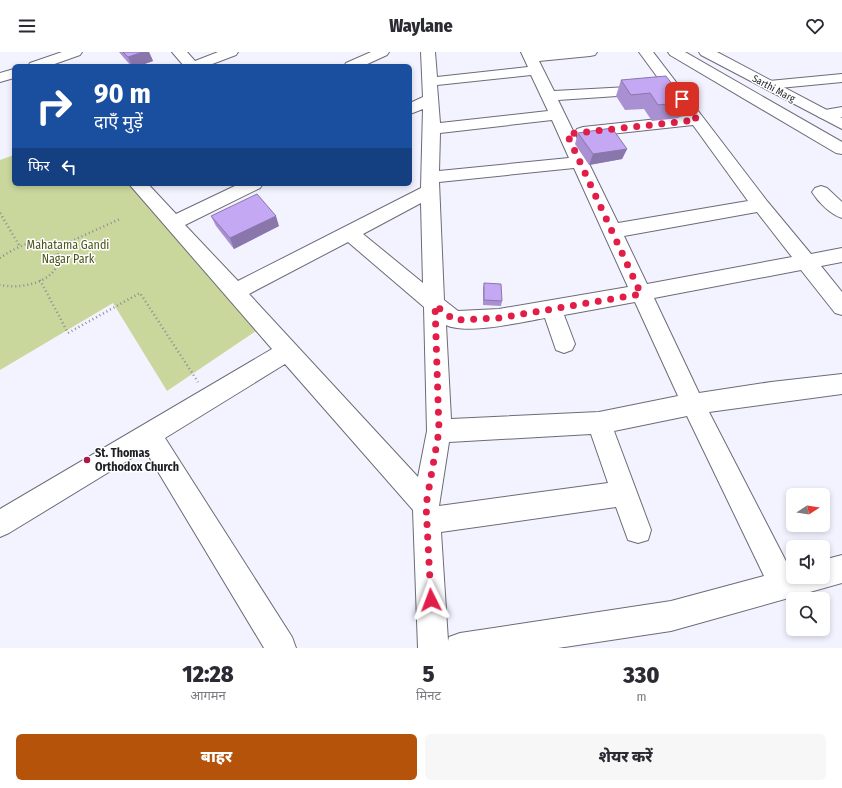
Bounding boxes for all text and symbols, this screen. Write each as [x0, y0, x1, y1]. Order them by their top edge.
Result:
icon: menu [16, 15, 38, 37]
text: Waylane [389, 15, 453, 37]
icon: heart [804, 15, 826, 37]
street label: Sarthi Marg [750, 73, 797, 105]
text: 90 m [94, 77, 151, 110]
icon: right [28, 80, 80, 132]
pin [665, 82, 699, 116]
icon: arrive [671, 88, 693, 110]
text: दाएँ मुड़ें [94, 111, 143, 133]
icon: left [58, 156, 80, 178]
text: फिर [28, 157, 50, 175]
park label: Mahatama Gandi Nagar Park [27, 238, 109, 266]
place label: St. Thomas Orthodox Church [95, 446, 179, 474]
marker: St. Thomas Orthodox Church [82, 455, 92, 465]
north arrow [786, 488, 830, 532]
map controls [786, 488, 830, 636]
button: sound [786, 540, 830, 584]
position arrow [410, 579, 452, 621]
button: search [786, 592, 830, 636]
text: 12:28 [182, 660, 234, 688]
text: 5 [422, 660, 435, 688]
text: 330 [623, 661, 660, 689]
text: आगमन [190, 688, 226, 703]
text: मिनट [416, 688, 441, 703]
text: m [636, 689, 646, 704]
button: बाहर [16, 734, 417, 780]
button: शेयर करें [425, 734, 826, 780]

